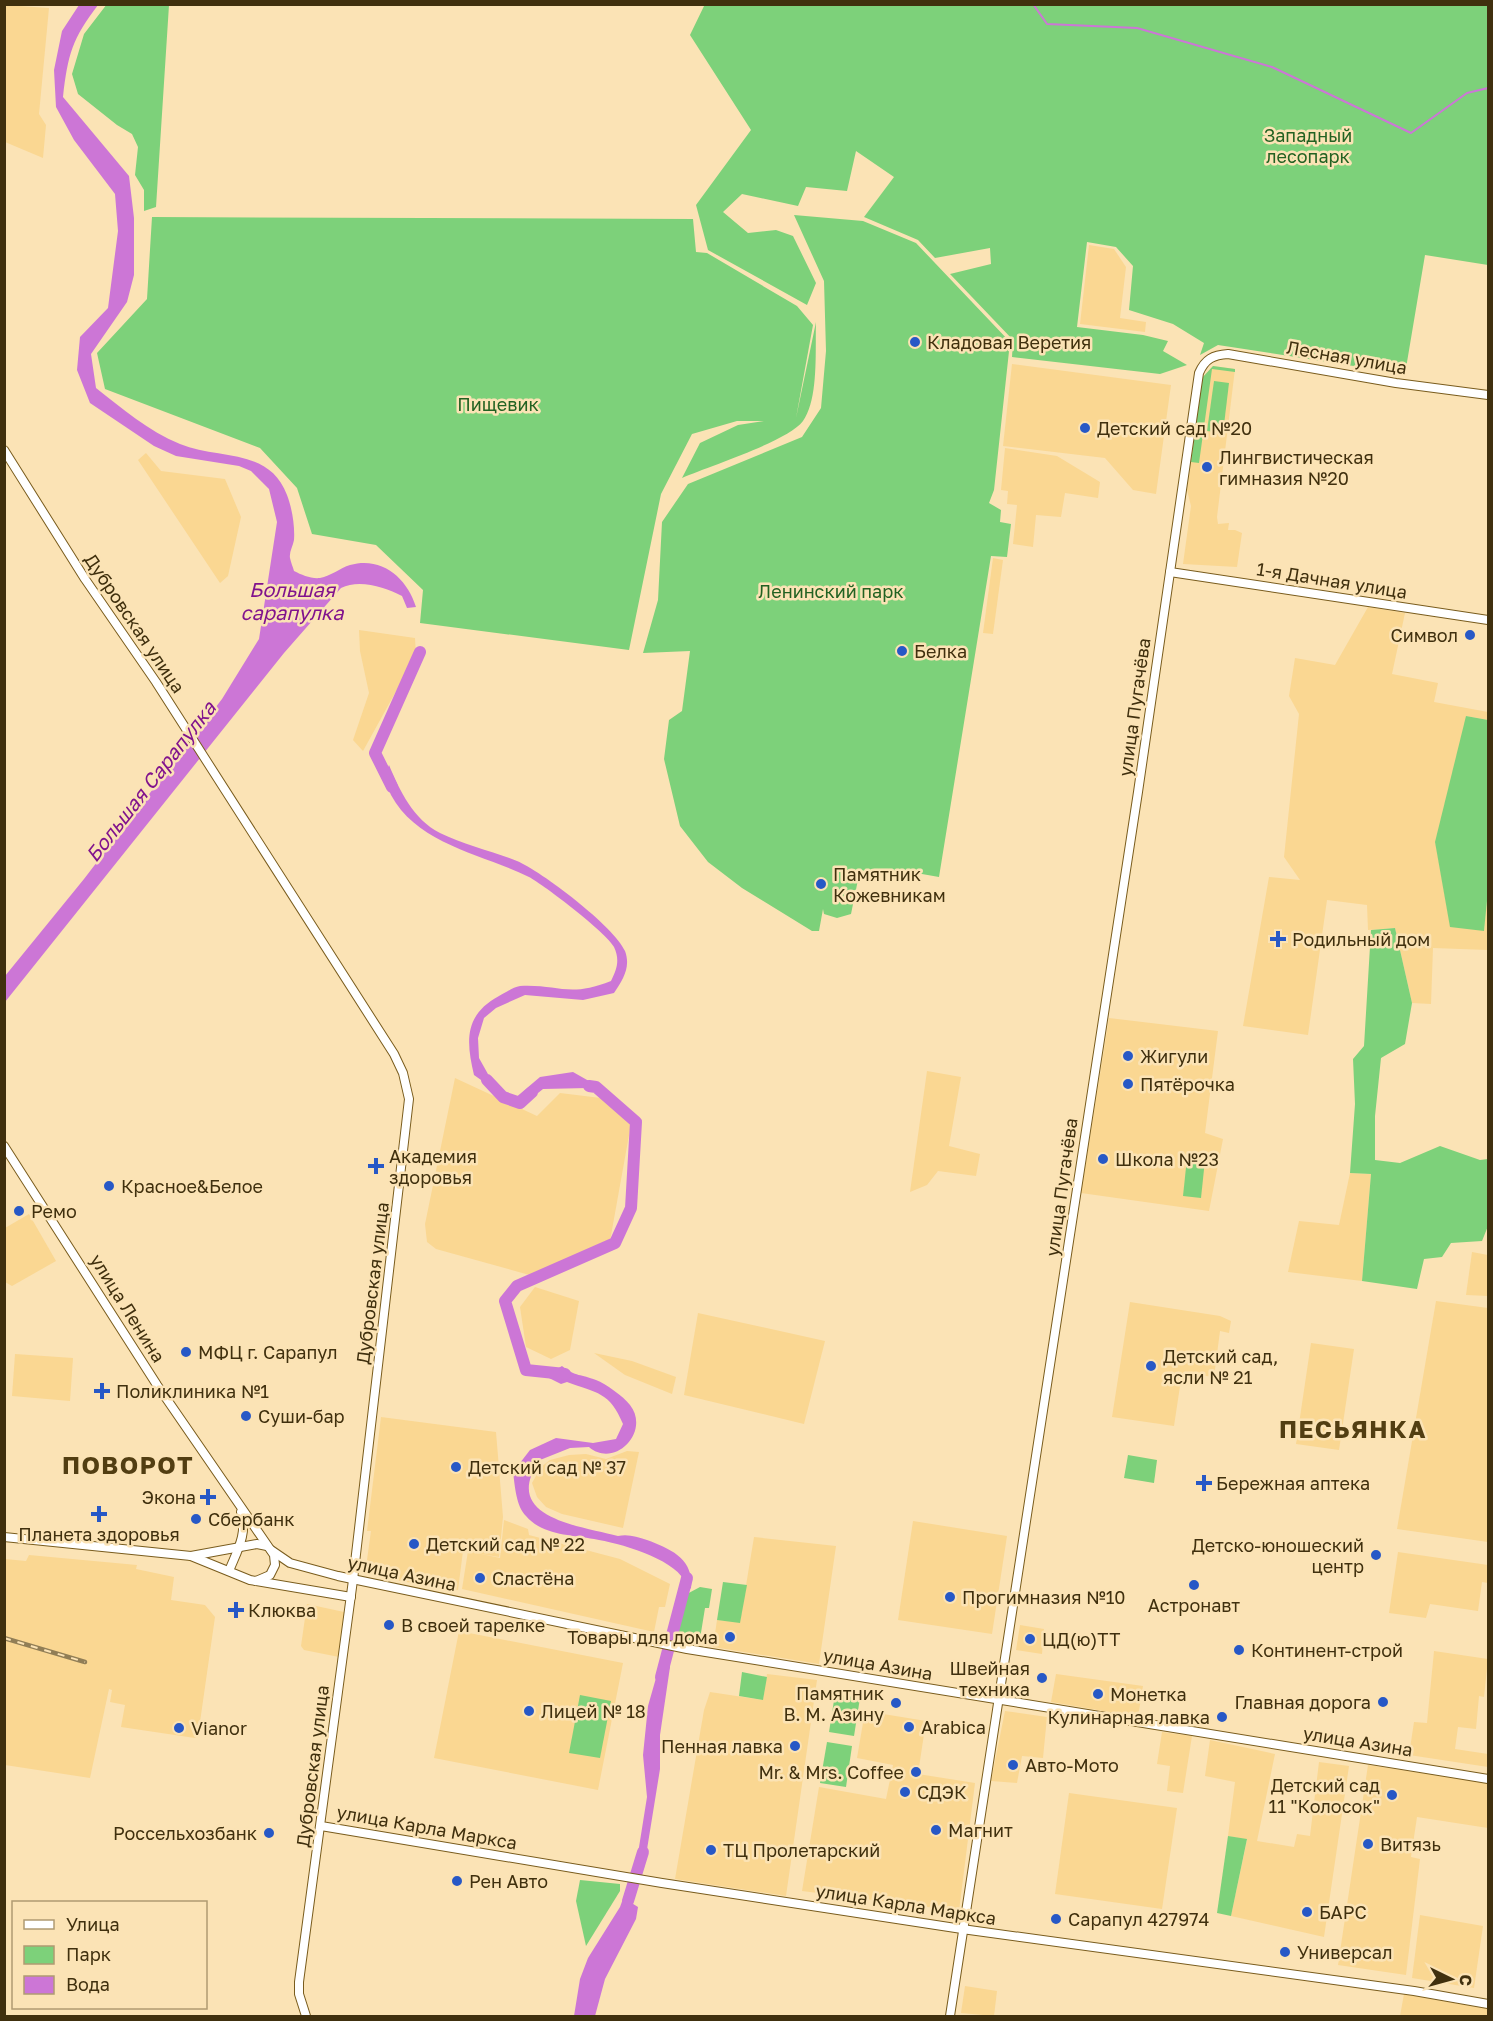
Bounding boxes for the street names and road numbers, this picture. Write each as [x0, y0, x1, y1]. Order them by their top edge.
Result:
street label: Лесная улица [1285, 336, 1409, 378]
street label: Дубровская улица [80, 549, 190, 697]
street label: 1-я Дачная улица [1255, 557, 1409, 603]
street label: улица Пугачёва [1113, 636, 1155, 778]
street label: улица Пугачёва [1040, 1116, 1082, 1258]
street label: Дубровская улица [351, 1201, 393, 1365]
street label: улица Ленина [86, 1250, 170, 1366]
street label: улица Азина [346, 1551, 458, 1595]
street label: улица Азина [822, 1644, 934, 1684]
street label: Дубровская улица [291, 1684, 333, 1848]
street label: улица Азина [1302, 1721, 1414, 1761]
street label: улица Карла Маркса [335, 1800, 519, 1854]
street label: улица Карла Маркса [814, 1879, 998, 1929]

